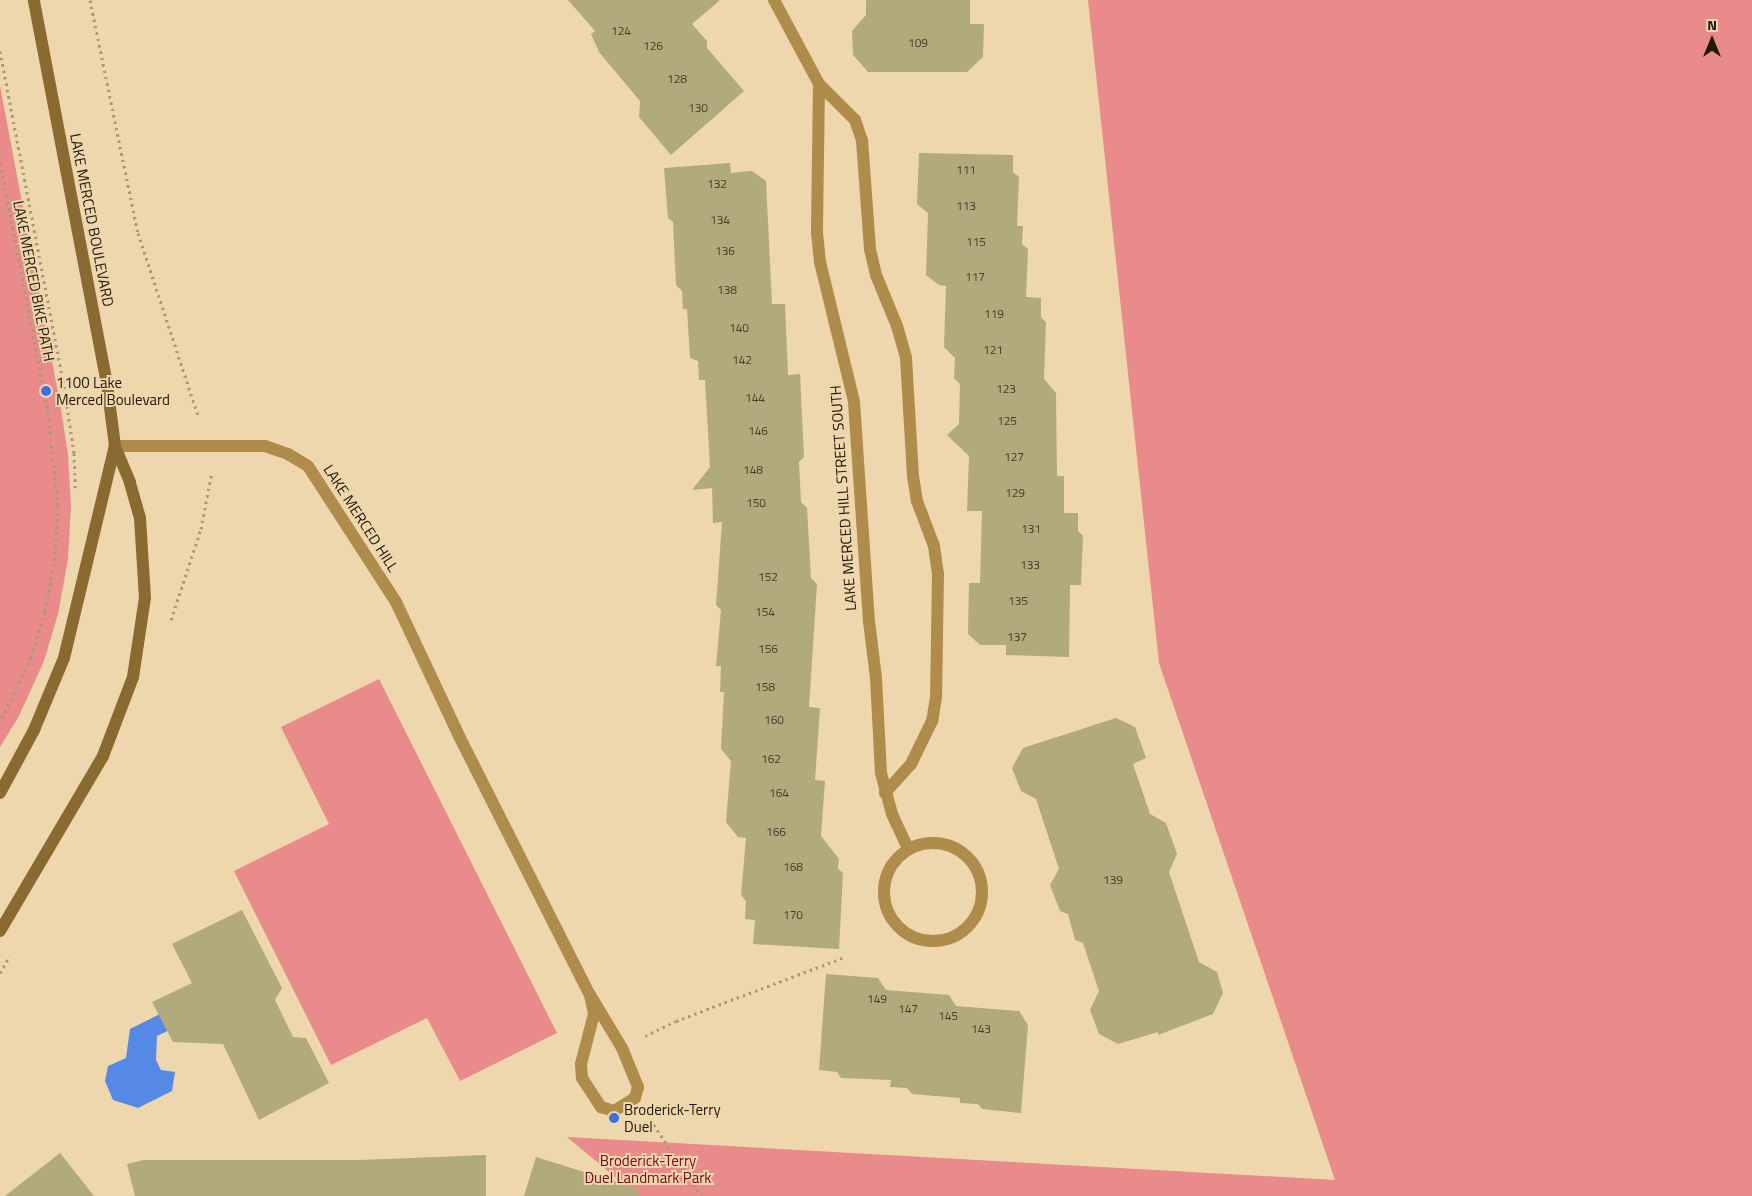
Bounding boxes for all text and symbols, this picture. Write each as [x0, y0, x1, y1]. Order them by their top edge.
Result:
text: N [1707, 14, 1717, 35]
north arrow [1687, 15, 1737, 65]
house number: 124 [611, 24, 631, 38]
house number: 109 [908, 36, 928, 50]
house number: 126 [643, 39, 663, 53]
house number: 128 [667, 72, 687, 86]
house number: 130 [688, 101, 708, 115]
street label: LAKE MERCED BOULEVARD [66, 132, 118, 308]
house number: 111 [956, 163, 976, 177]
house number: 132 [707, 177, 727, 191]
street label: LAKE MERCED BIKE PATH [10, 199, 58, 363]
house number: 113 [956, 199, 976, 213]
house number: 134 [710, 213, 730, 227]
house number: 115 [966, 235, 986, 249]
house number: 136 [715, 244, 735, 258]
house number: 117 [965, 270, 985, 284]
house number: 138 [717, 283, 737, 297]
house number: 119 [984, 307, 1004, 321]
house number: 140 [729, 321, 749, 335]
house number: 121 [983, 343, 1003, 357]
house number: 142 [732, 353, 752, 367]
place label: 1100 Lake Merced Boulevard [56, 373, 170, 408]
house number: 123 [996, 382, 1016, 396]
marker: 1100 Lake Merced Boulevard [40, 385, 52, 397]
street label: LAKE MERCED HILL STREET SOUTH [826, 385, 860, 611]
house number: 144 [745, 391, 765, 405]
house number: 125 [997, 414, 1017, 428]
house number: 146 [748, 424, 768, 438]
house number: 127 [1004, 450, 1024, 464]
street label: LAKE MERCED HILL [320, 461, 402, 575]
house number: 148 [743, 463, 763, 477]
house number: 129 [1005, 486, 1025, 500]
house number: 150 [746, 496, 766, 510]
house number: 131 [1021, 522, 1041, 536]
house number: 133 [1020, 558, 1040, 572]
house number: 152 [758, 570, 778, 584]
house number: 135 [1008, 594, 1028, 608]
house number: 154 [755, 605, 775, 619]
house number: 137 [1007, 630, 1027, 644]
house number: 156 [758, 642, 778, 656]
house number: 158 [755, 680, 775, 694]
house number: 160 [764, 713, 784, 727]
house number: 162 [761, 752, 781, 766]
house number: 164 [769, 786, 789, 800]
house number: 166 [766, 825, 786, 839]
house number: 168 [783, 860, 803, 874]
house number: 139 [1103, 873, 1123, 887]
house number: 170 [783, 908, 803, 922]
house number: 149 [867, 992, 887, 1006]
house number: 147 [898, 1002, 918, 1016]
house number: 145 [938, 1009, 958, 1023]
house number: 143 [971, 1022, 991, 1036]
place label: Broderick-Terry Duel [624, 1100, 721, 1135]
marker: Broderick-Terry Duel [608, 1112, 620, 1124]
park label: Broderick-Terry Duel Landmark Park [584, 1151, 712, 1186]

